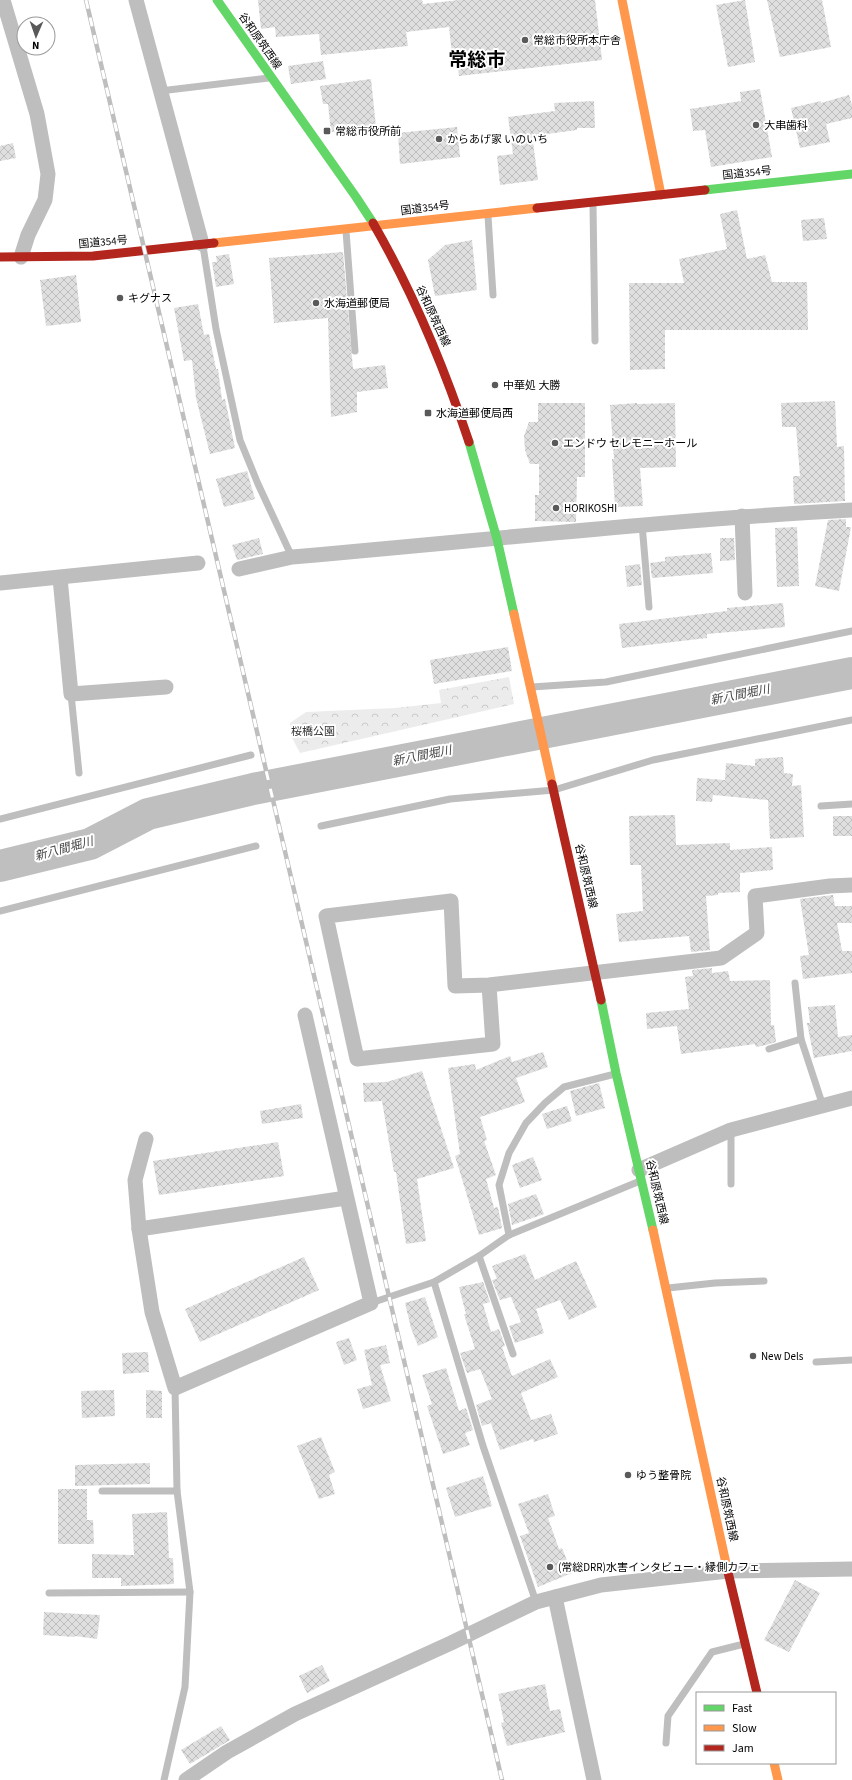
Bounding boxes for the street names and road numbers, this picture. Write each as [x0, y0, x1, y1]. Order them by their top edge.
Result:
street label: 谷和原筑西線 [235, 10, 285, 72]
street label: 国道354号 [722, 163, 772, 183]
street label: 国道354号 [400, 198, 450, 218]
street label: 国道354号 [78, 232, 128, 252]
street label: 谷和原筑西線 [412, 283, 454, 349]
street label: 谷和原筑西線 [571, 842, 601, 910]
street label: 谷和原筑西線 [642, 1158, 672, 1226]
street label: 谷和原筑西線 [713, 1475, 741, 1543]

